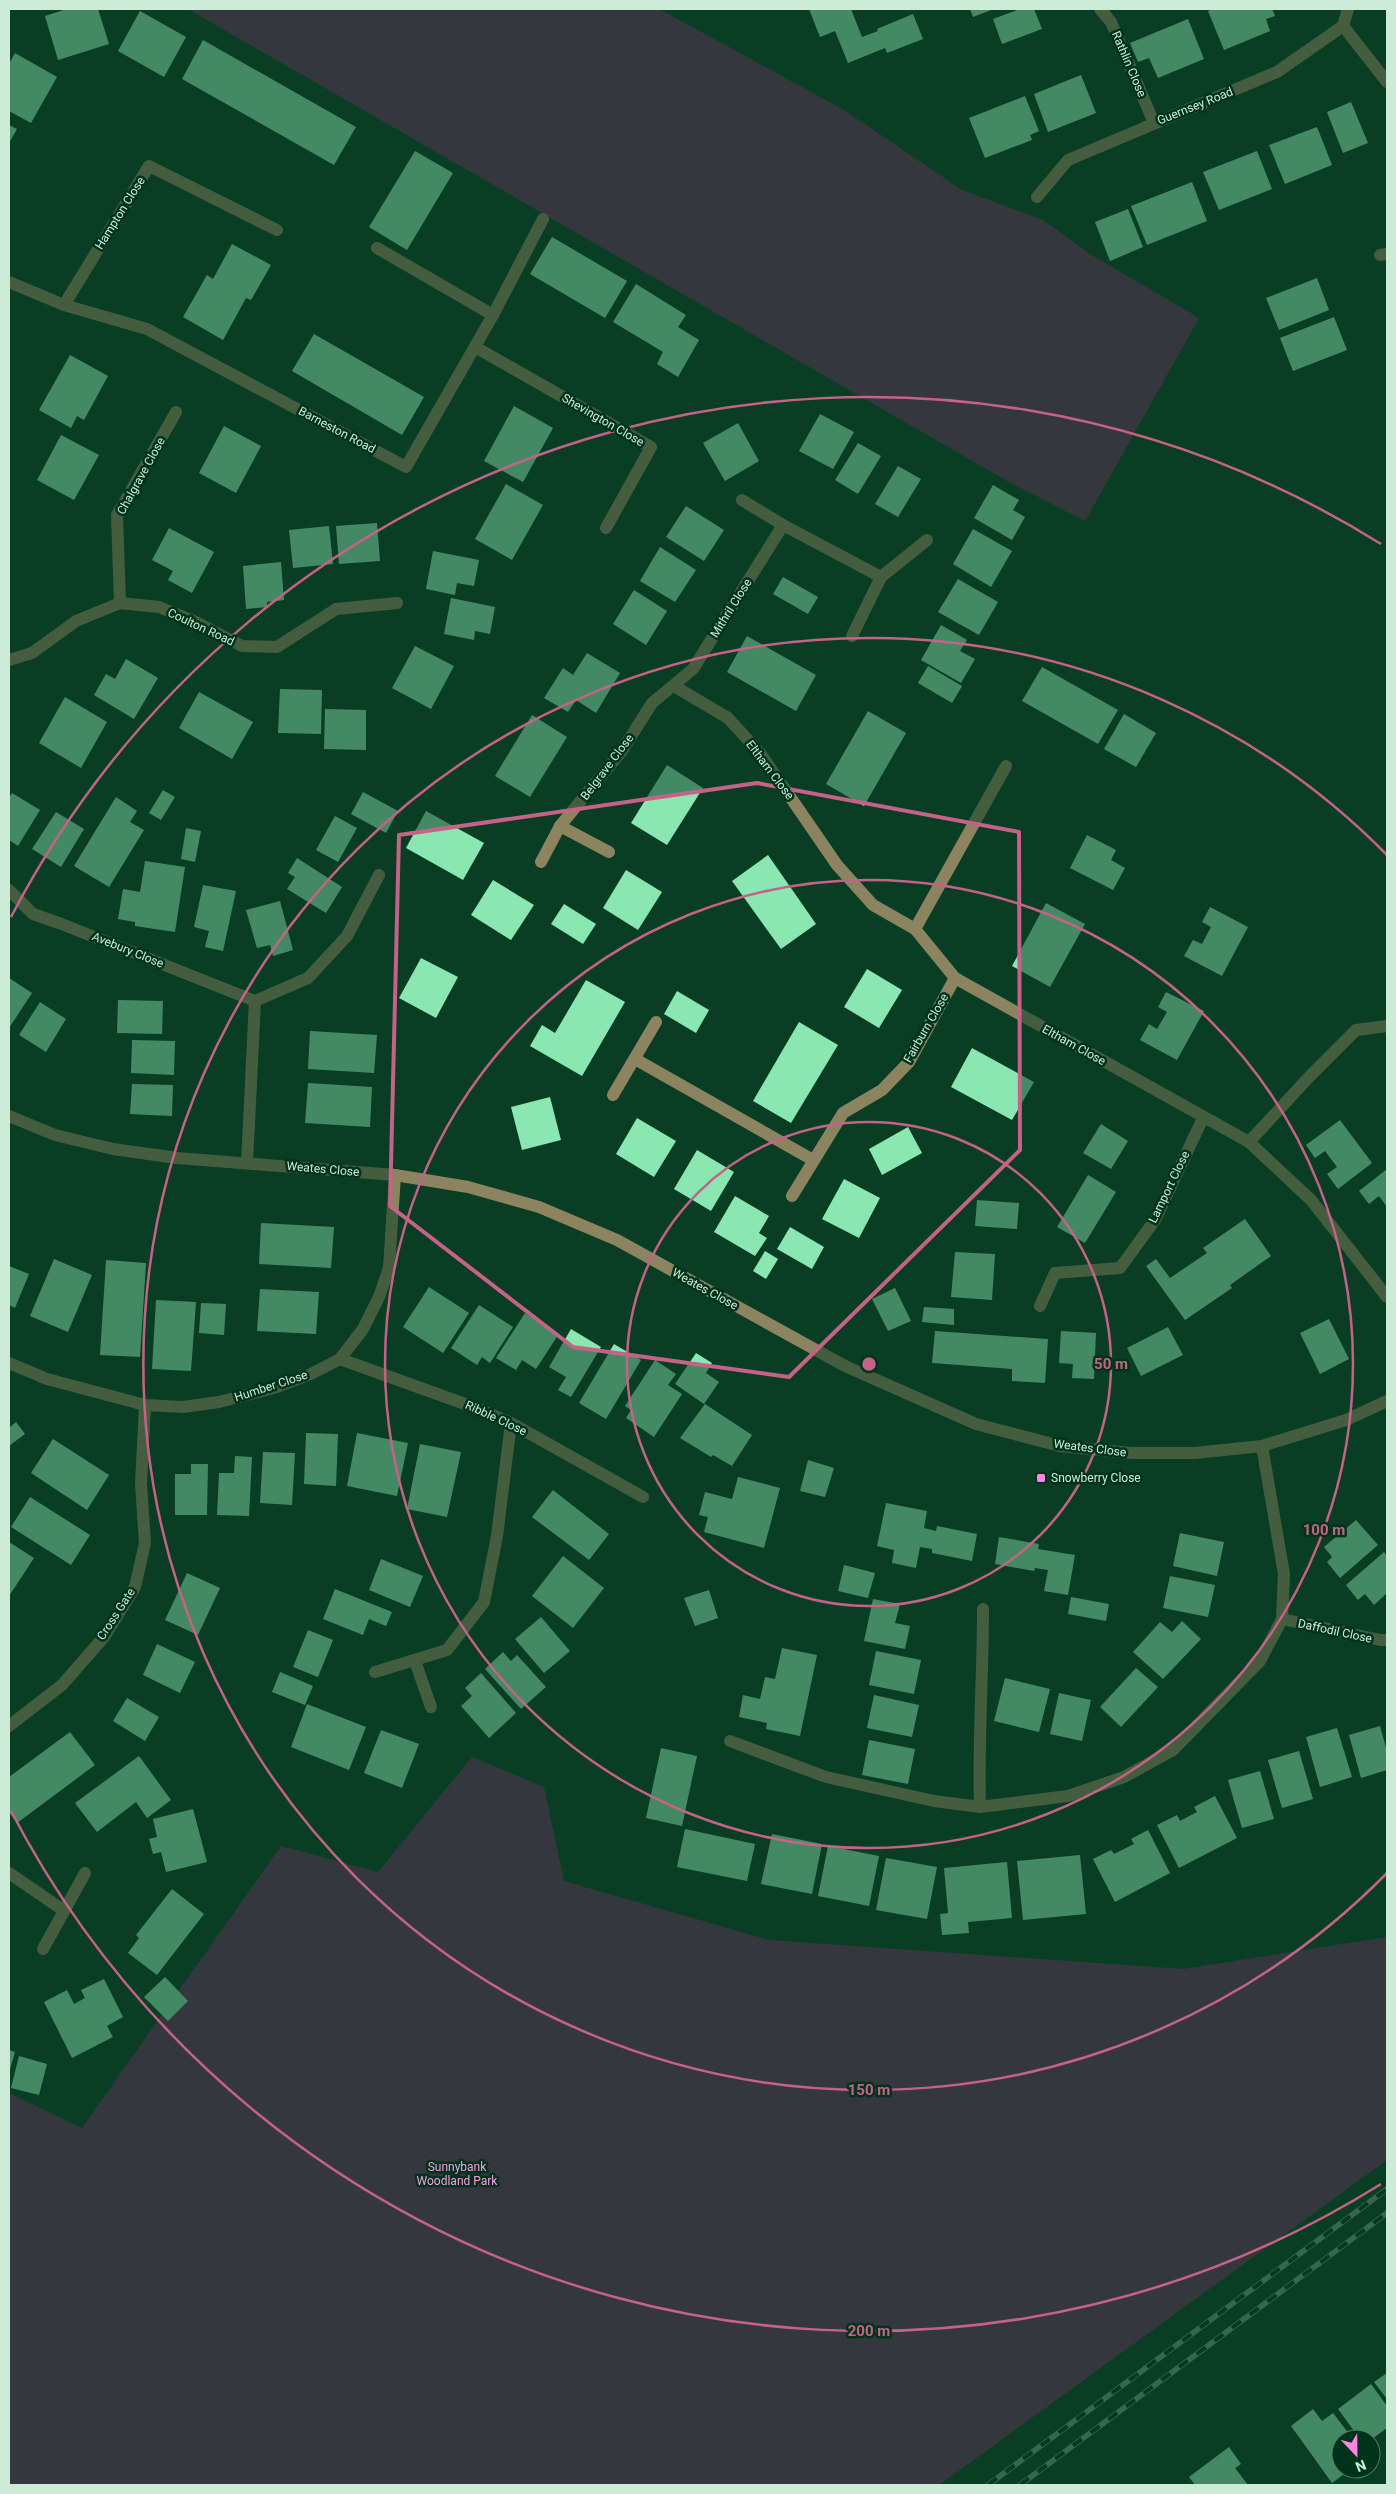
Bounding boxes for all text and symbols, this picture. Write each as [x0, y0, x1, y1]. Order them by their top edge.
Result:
street label: Rathlin Close [1109, 29, 1149, 99]
street label: Guernsey Road [1155, 84, 1235, 128]
street label: Hampton Close [92, 174, 148, 252]
street label: Shevington Close [559, 391, 647, 449]
street label: Barneston Road [296, 404, 378, 456]
street label: Chalgrave Close [114, 435, 168, 517]
street label: Mithril Close [707, 576, 755, 640]
street label: Coulton Road [165, 605, 237, 649]
street label: Belgrave Close [578, 731, 636, 803]
street label: Eltham Close [743, 738, 797, 802]
street label: Avebury Close [90, 929, 166, 971]
street label: Fairburn Close [901, 991, 951, 1065]
street label: Eltham Close [1040, 1022, 1108, 1068]
street label: Lamport Close [1146, 1149, 1192, 1225]
street label: Weates Close [286, 1159, 360, 1179]
street label: Weates Close [670, 1265, 740, 1313]
centre of rings [860, 1355, 878, 1373]
text: 50 m [1094, 1355, 1128, 1373]
street label: Humber Close [233, 1368, 309, 1404]
street label: Ribble Close [463, 1398, 529, 1438]
street label: Weates Close [1053, 1437, 1127, 1459]
place label: Snowberry Close [1051, 1471, 1141, 1485]
marker: Snowberry Close [1035, 1472, 1047, 1484]
text: 100 m [1303, 1521, 1345, 1539]
street label: Cross Gate [94, 1585, 138, 1643]
street label: Daffodil Close [1297, 1616, 1373, 1646]
text: 150 m [848, 2081, 890, 2099]
park label: Sunnybank Woodland Park [417, 2160, 498, 2188]
text: 200 m [848, 2322, 890, 2340]
north arrow [1331, 2429, 1381, 2479]
text: N [1353, 2457, 1368, 2475]

